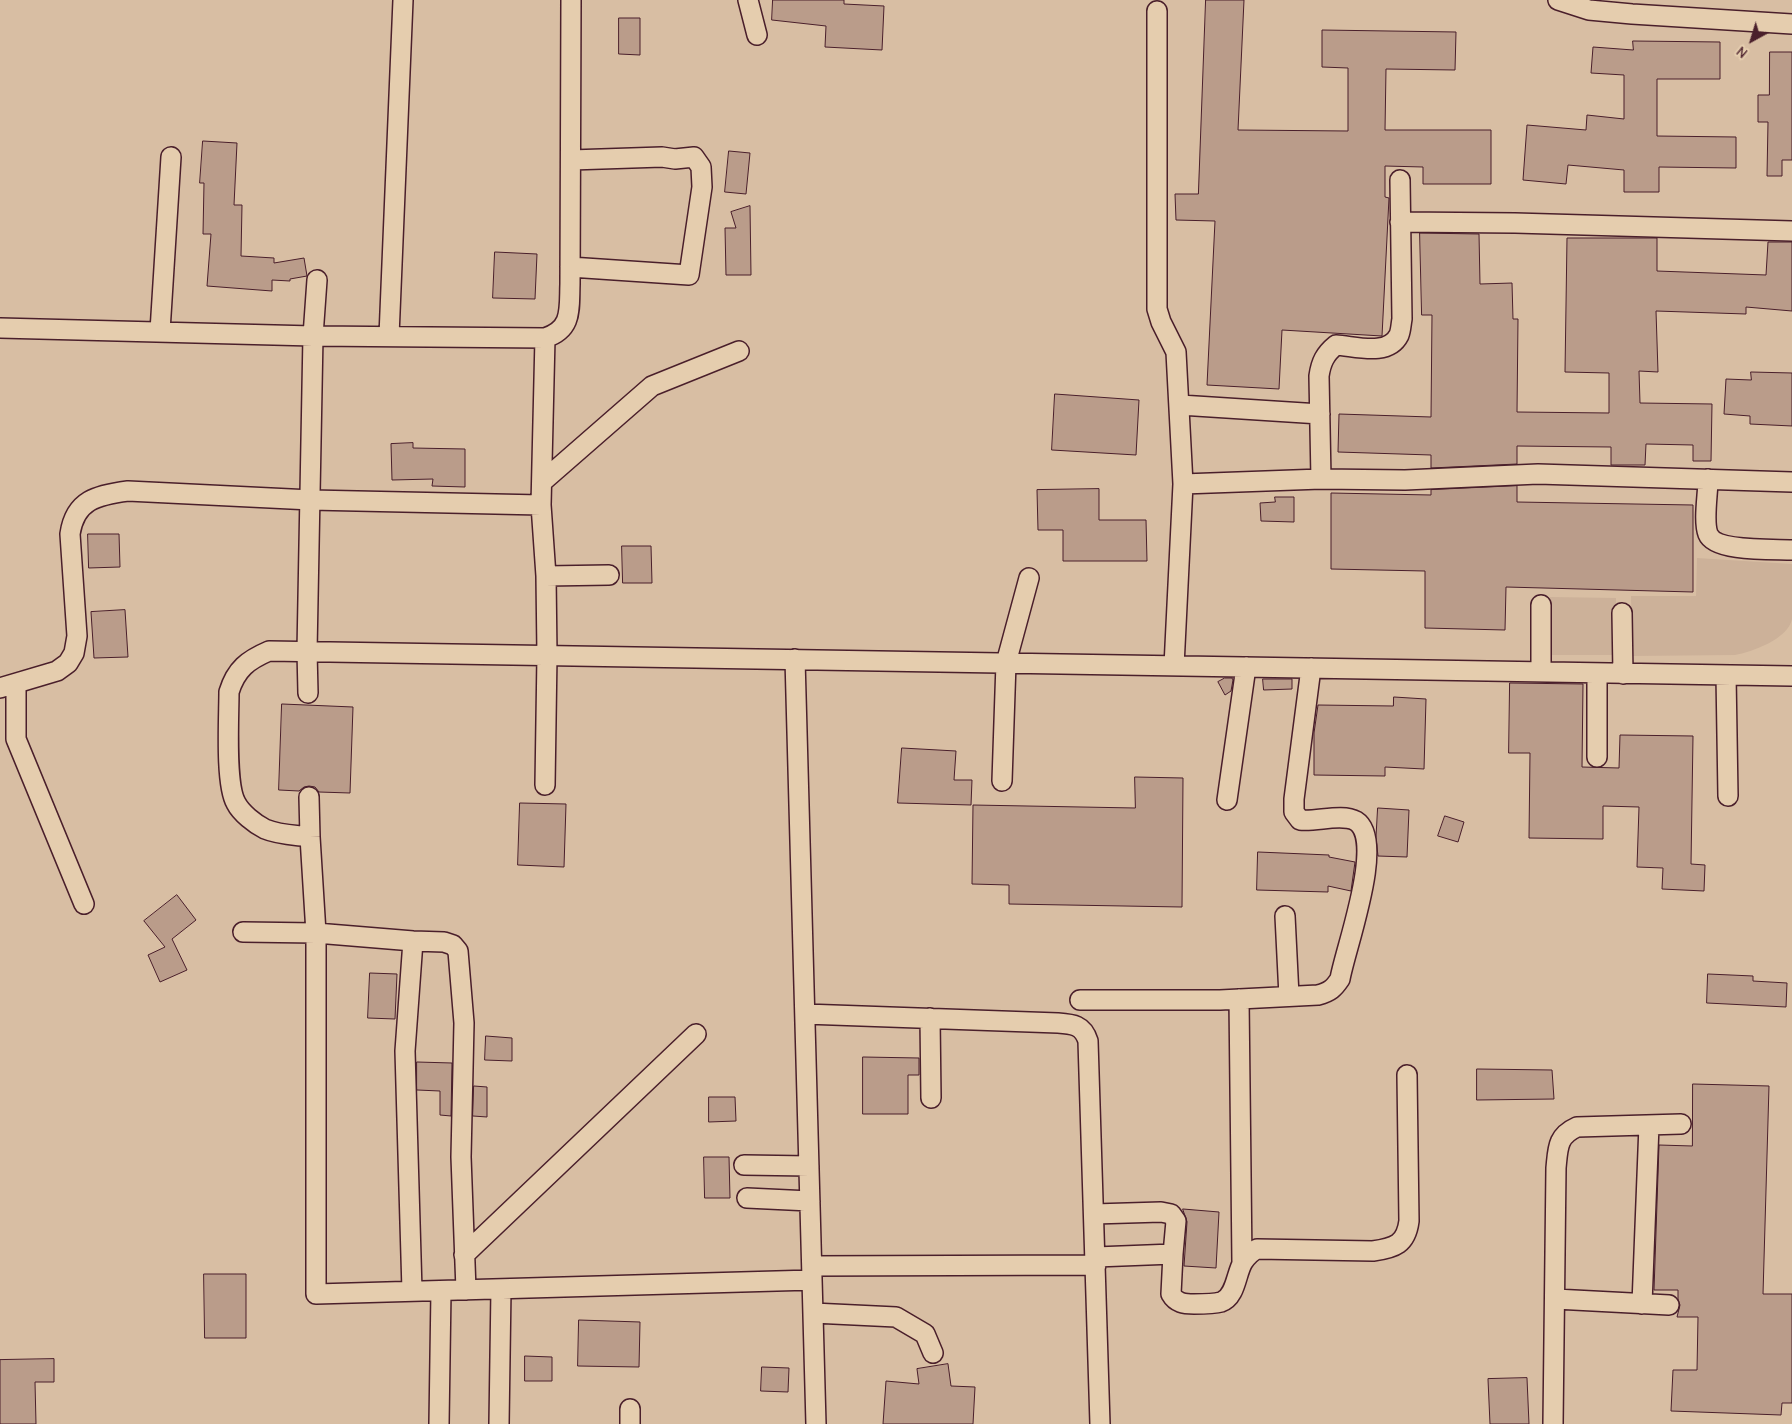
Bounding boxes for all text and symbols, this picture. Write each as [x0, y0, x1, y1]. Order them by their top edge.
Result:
north arrow [1727, 15, 1777, 65]
text: N [1733, 43, 1751, 62]

